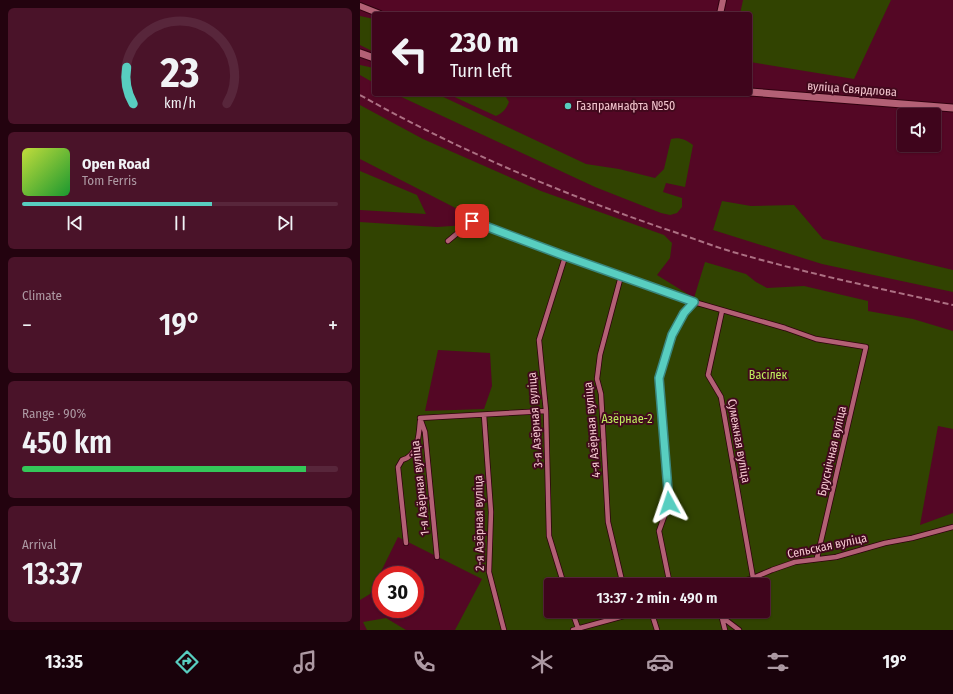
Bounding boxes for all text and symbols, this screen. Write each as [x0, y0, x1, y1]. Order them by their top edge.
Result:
text: 230 m [450, 26, 519, 59]
icon: left [384, 28, 436, 80]
text: 23 [160, 48, 199, 98]
text: Turn left [450, 60, 512, 82]
street label: вуліца Свярдлова [807, 79, 897, 99]
text: km/h [164, 95, 196, 112]
place label: Газпрамнафта №50 [576, 99, 675, 113]
marker: Газпрамнафта №50 [563, 101, 573, 111]
map controls [897, 108, 941, 152]
button: sound [897, 108, 941, 152]
text: Open Road [82, 155, 150, 173]
text: Tom Ferris [82, 173, 137, 188]
pin [455, 204, 489, 238]
icon: arrive [461, 210, 483, 232]
icon: previous [64, 212, 86, 234]
icon: pause [169, 212, 191, 234]
icon: next [274, 212, 296, 234]
text: Climate [22, 288, 62, 303]
text: 19° [159, 307, 201, 343]
text: − [22, 312, 32, 339]
text: + [328, 312, 338, 339]
park label: Васілёк [749, 368, 788, 382]
street label: 3-я Азёрная вуліца [525, 372, 545, 468]
street label: 4-я Азёрная вуліца [581, 381, 603, 479]
street label: Сумежная вуліца [725, 398, 753, 484]
street label: Бруснічная вуліца [815, 404, 849, 497]
text: Range · 90% [22, 406, 86, 421]
park label: Азёрнае-2 [601, 412, 653, 426]
text: 450 km [22, 425, 112, 461]
street label: 1-я Азёрная вуліца [408, 440, 432, 536]
street label: 2-я Азёрная вуліца [471, 475, 487, 571]
position arrow [648, 482, 690, 524]
street label: Сельская вуліца [786, 531, 868, 561]
text: Arrival [22, 537, 56, 552]
text: 13:37 [22, 556, 82, 592]
speed limit sign: 30 [372, 566, 424, 618]
text: 13:37 · 2 min · 490 m [597, 589, 717, 607]
icon: directions [173, 648, 201, 676]
icon: music [291, 648, 319, 676]
icon: phone [410, 648, 438, 676]
icon: climate [528, 648, 556, 676]
icon: car [646, 648, 674, 676]
icon: filters [764, 648, 792, 676]
text: 13:35 [45, 651, 83, 673]
text: 19° [883, 651, 908, 673]

